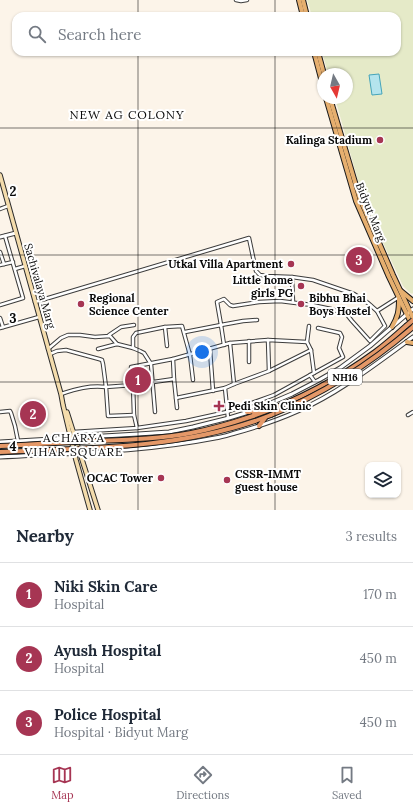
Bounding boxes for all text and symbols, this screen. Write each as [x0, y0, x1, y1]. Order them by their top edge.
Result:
search box [12, 12, 401, 56]
icon: search [26, 23, 48, 45]
text: Search here [58, 25, 141, 44]
north arrow [317, 68, 353, 104]
district label: NEW AG COLONY [69, 107, 185, 122]
place label: Kalinga Stadium [286, 133, 372, 147]
marker: Kalinga Stadium [375, 135, 385, 145]
street label: Bidyut Marg [353, 180, 390, 244]
text: 2 [10, 183, 17, 200]
street label: Sachivalaya Marg [21, 242, 59, 331]
pin: 3 [346, 245, 372, 275]
place label: Utkal Villa Apartment [168, 257, 283, 271]
marker: Utkal Villa Apartment [286, 259, 296, 269]
place label: Little home girls PG [232, 273, 294, 300]
marker: Little home girls PG [296, 281, 306, 291]
place label: Regional Science Center [89, 291, 169, 318]
place label: Bibhu Bhai Boys Hostel [309, 291, 371, 318]
marker: Regional Science Center [76, 299, 86, 309]
marker: Bibhu Bhai Boys Hostel [296, 299, 306, 309]
text: 3 [9, 310, 17, 327]
your location [192, 342, 212, 362]
pin: 1 [125, 365, 151, 395]
road number: NH16 [328, 369, 362, 385]
pin: 2 [20, 399, 46, 429]
place label: Pedi Skin Clinic [228, 399, 312, 413]
marker: Pedi Skin Clinic [213, 400, 225, 412]
district label: ACHARYA VIHAR SQUARE [24, 430, 123, 459]
text: 4 [9, 438, 17, 455]
map controls [365, 462, 401, 498]
button: layers [365, 462, 401, 498]
place label: CSSR-IMMT guest house [235, 467, 301, 494]
place label: OCAC Tower [87, 471, 154, 485]
marker: OCAC Tower [156, 473, 166, 483]
marker: CSSR-IMMT guest house [222, 475, 232, 485]
text: Nearby [16, 525, 74, 547]
text: 3 results [345, 528, 397, 545]
text: Niki Skin Care [54, 577, 158, 596]
text: 1 [26, 586, 32, 603]
text: 170 m [363, 586, 397, 603]
text: Hospital [54, 596, 104, 613]
text: Ayush Hospital [54, 641, 161, 660]
text: 2 [26, 650, 32, 667]
text: 450 m [360, 650, 397, 667]
text: Hospital [54, 660, 104, 677]
text: Police Hospital [54, 705, 161, 724]
text: 3 [25, 714, 33, 731]
text: 450 m [360, 714, 397, 731]
text: Hospital · Bidyut Marg [54, 724, 188, 741]
tab: Map [51, 764, 74, 802]
tab: Directions [176, 764, 229, 802]
tab: Saved [332, 764, 362, 802]

